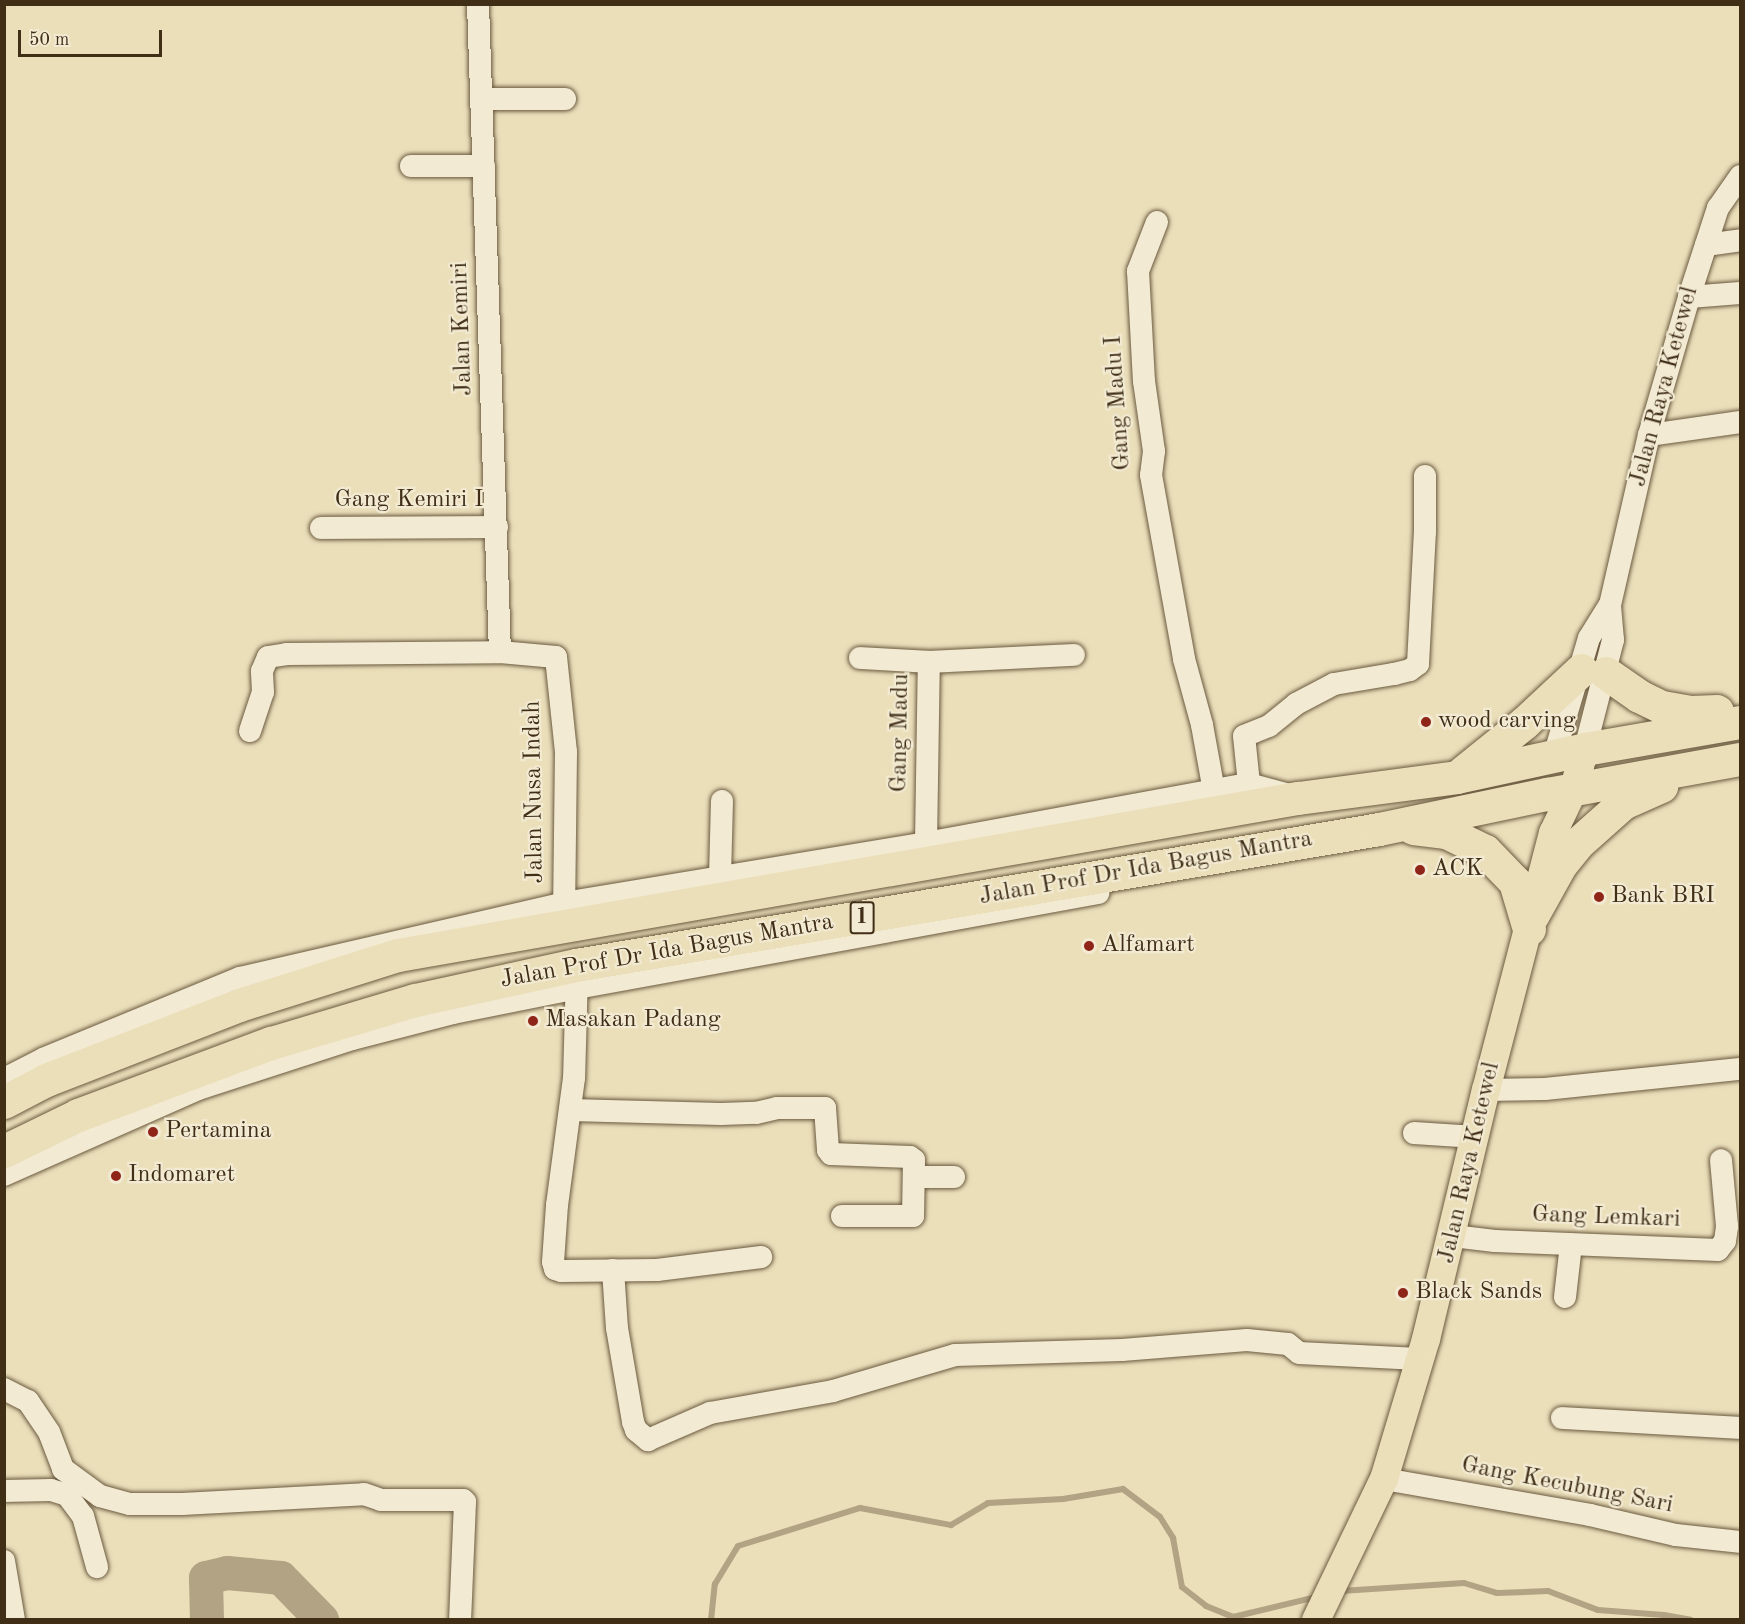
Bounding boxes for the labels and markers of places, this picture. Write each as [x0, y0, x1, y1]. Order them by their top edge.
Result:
place label: wood carving [1438, 708, 1576, 736]
marker: wood carving [1419, 715, 1433, 729]
place label: ACK [1432, 856, 1483, 884]
marker: ACK [1413, 863, 1427, 877]
place label: Bank BRI [1611, 883, 1715, 911]
marker: Bank BRI [1592, 890, 1606, 904]
place label: Alfamart [1101, 932, 1195, 960]
marker: Alfamart [1082, 939, 1096, 953]
place label: Masakan Padang [545, 1007, 721, 1035]
marker: Masakan Padang [526, 1014, 540, 1028]
place label: Pertamina [165, 1118, 272, 1146]
marker: Pertamina [146, 1125, 160, 1139]
place label: Indomaret [128, 1162, 235, 1190]
marker: Indomaret [109, 1169, 123, 1183]
place label: Black Sands [1415, 1279, 1542, 1307]
marker: Black Sands [1396, 1286, 1410, 1300]

